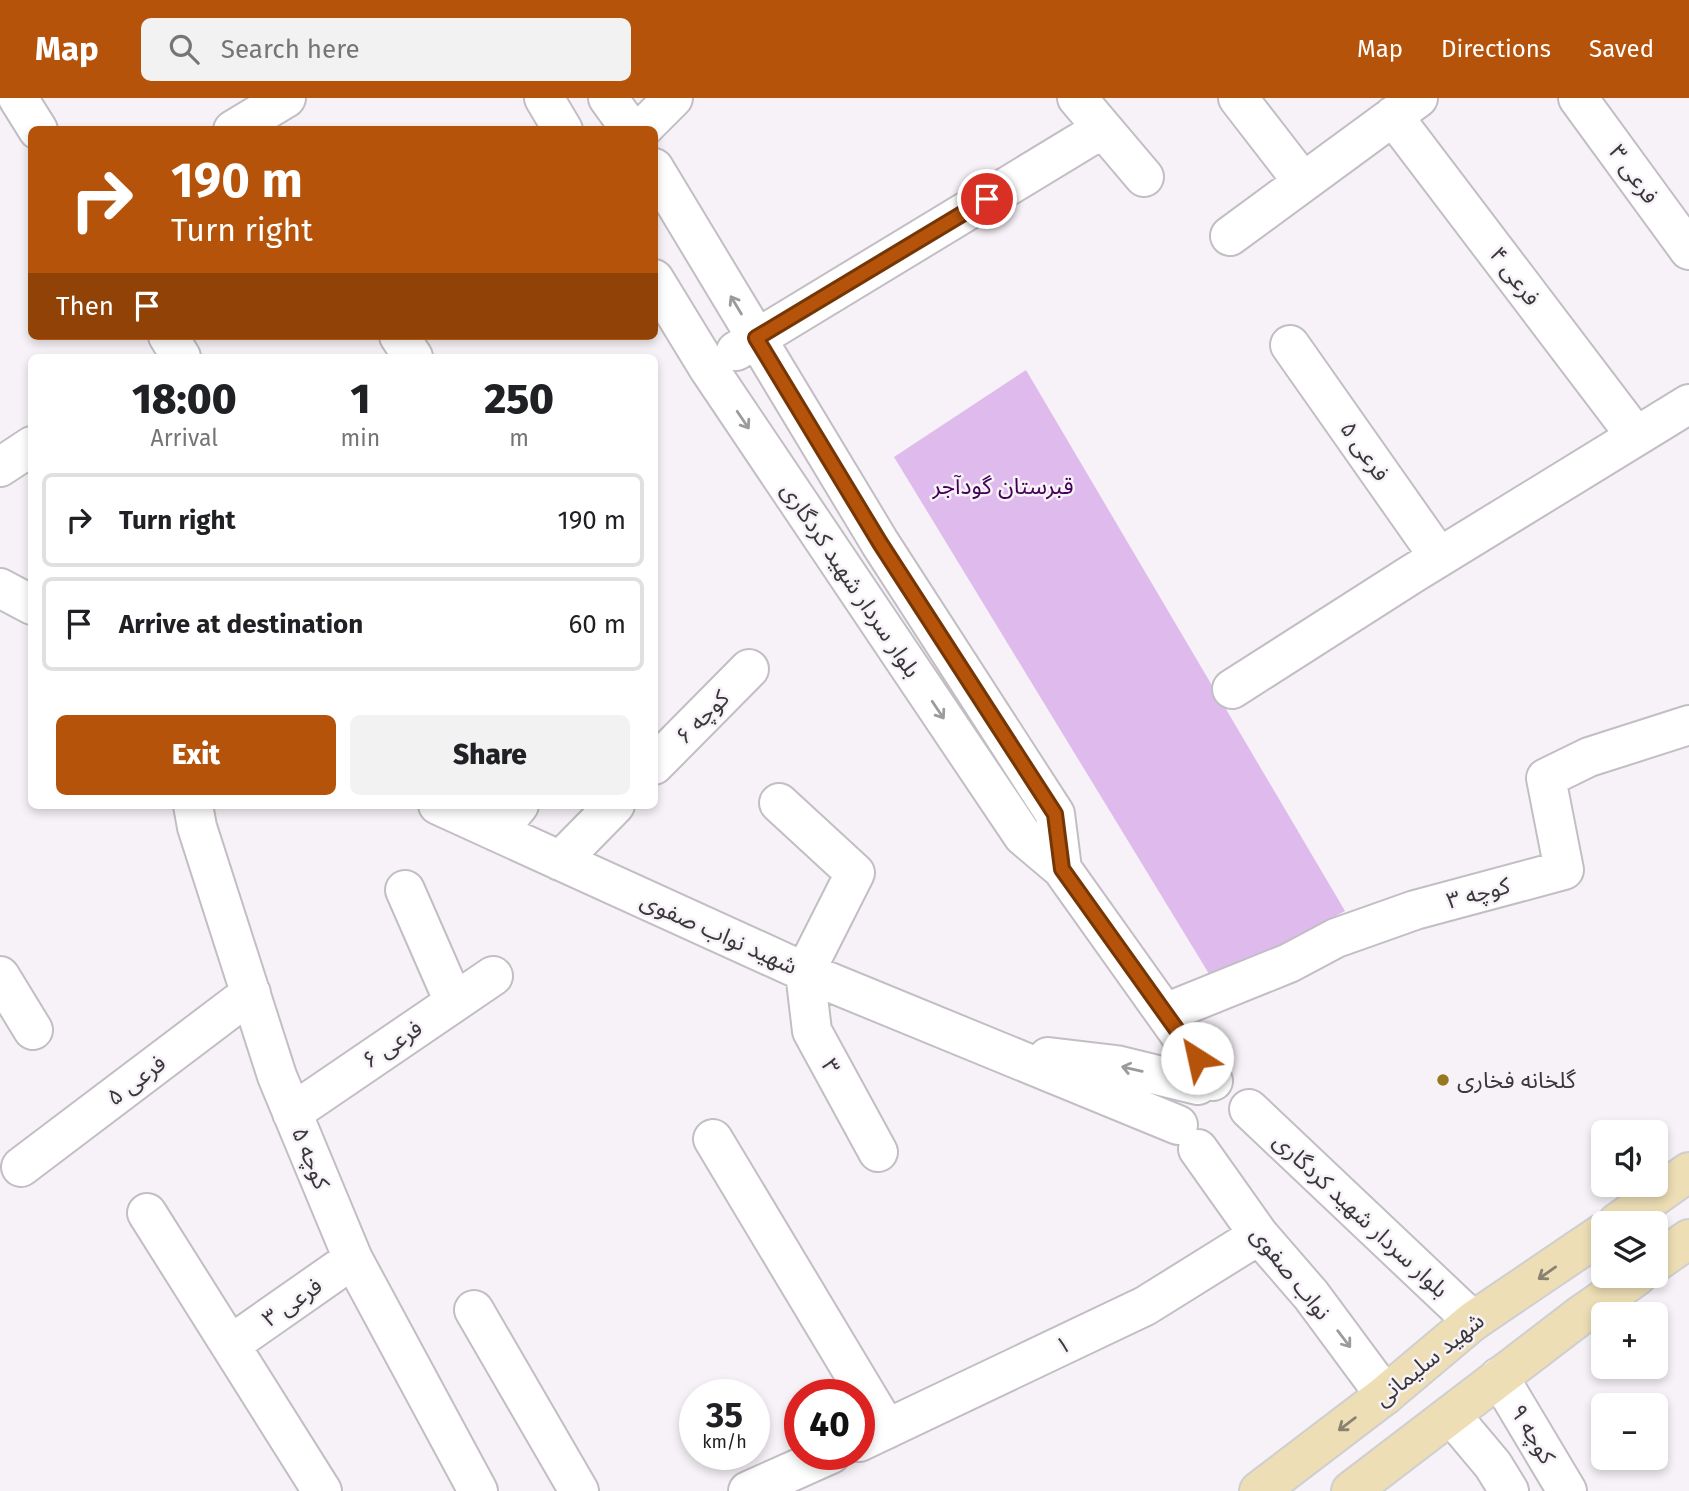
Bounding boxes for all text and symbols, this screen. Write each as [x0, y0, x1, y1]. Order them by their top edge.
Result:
search box [141, 18, 631, 81]
text: Map [35, 29, 99, 69]
icon: search [165, 30, 203, 68]
text: Search here [221, 34, 360, 65]
text: Map [1357, 35, 1403, 63]
text: Directions [1441, 35, 1551, 63]
text: Saved [1589, 35, 1654, 63]
street label: فرعی ۳ [1603, 139, 1665, 209]
text: 190 m [171, 151, 303, 210]
icon: right [56, 154, 147, 245]
pin [957, 169, 1017, 229]
icon: arrive [968, 180, 1006, 218]
text: Turn right [171, 211, 313, 249]
street label: فرعی ۴ [1484, 241, 1546, 311]
icon: arrive [128, 287, 166, 325]
text: Then [56, 291, 114, 322]
one-way arrow [729, 295, 743, 315]
text: 18:00 [132, 374, 237, 424]
text: 1 [350, 374, 370, 424]
text: 250 [484, 374, 554, 424]
one-way arrow [737, 409, 751, 429]
street label: فرعی ۵ [1334, 416, 1396, 486]
text: Arrival [151, 424, 218, 452]
text: min [341, 424, 380, 452]
text: m [509, 424, 529, 452]
park label: قبرستان گودآجر [931, 472, 1074, 500]
street label: بلوار سردار شهید کردگاری [775, 477, 927, 683]
icon: right [60, 501, 98, 539]
text: Turn right [119, 505, 236, 536]
text: 190 m [557, 505, 626, 536]
icon: arrive [60, 605, 98, 643]
text: Arrive at destination [119, 609, 363, 640]
text: 60 m [568, 609, 626, 640]
street label: کوچه ۶ [669, 684, 736, 750]
one-way arrow [931, 700, 946, 719]
button: Exit [56, 715, 336, 795]
button: Share [350, 715, 630, 795]
street label: کوچه ۳ [1443, 871, 1513, 916]
street label: شهید نواب صفوی [636, 886, 802, 980]
street label: فرعی ۶ [357, 1014, 427, 1074]
position arrow [1160, 1021, 1234, 1095]
street label: فرعی ۵ [101, 1049, 171, 1111]
street label: ۳ [816, 1053, 846, 1079]
one-way arrow [1121, 1062, 1144, 1075]
place label: گلخانه فخاری [1457, 1066, 1576, 1094]
marker: گلخانه فخاری [1435, 1072, 1451, 1088]
map controls [1591, 1120, 1668, 1470]
button: sound [1591, 1120, 1668, 1197]
street label: کوچه ۵ [285, 1123, 336, 1194]
street label: بلوار سردار شهید کردگاری [1268, 1127, 1454, 1303]
button: layers [1591, 1211, 1668, 1288]
street label: نواب صفوی [1245, 1221, 1337, 1325]
one-way arrow [1538, 1265, 1557, 1280]
street label: فرعی ۳ [257, 1271, 327, 1333]
button: + [1591, 1302, 1668, 1379]
street label: شهید سلیمانی [1368, 1306, 1490, 1412]
street label: ۱ [1051, 1330, 1075, 1360]
one-way arrow [1336, 1330, 1351, 1349]
speed limit sign: 40 [784, 1379, 875, 1470]
button: − [1591, 1393, 1668, 1470]
text: 35 [706, 1394, 743, 1436]
street label: کوچه ۹ [1504, 1399, 1562, 1470]
one-way arrow [1338, 1417, 1357, 1432]
text: km/h [702, 1431, 747, 1453]

